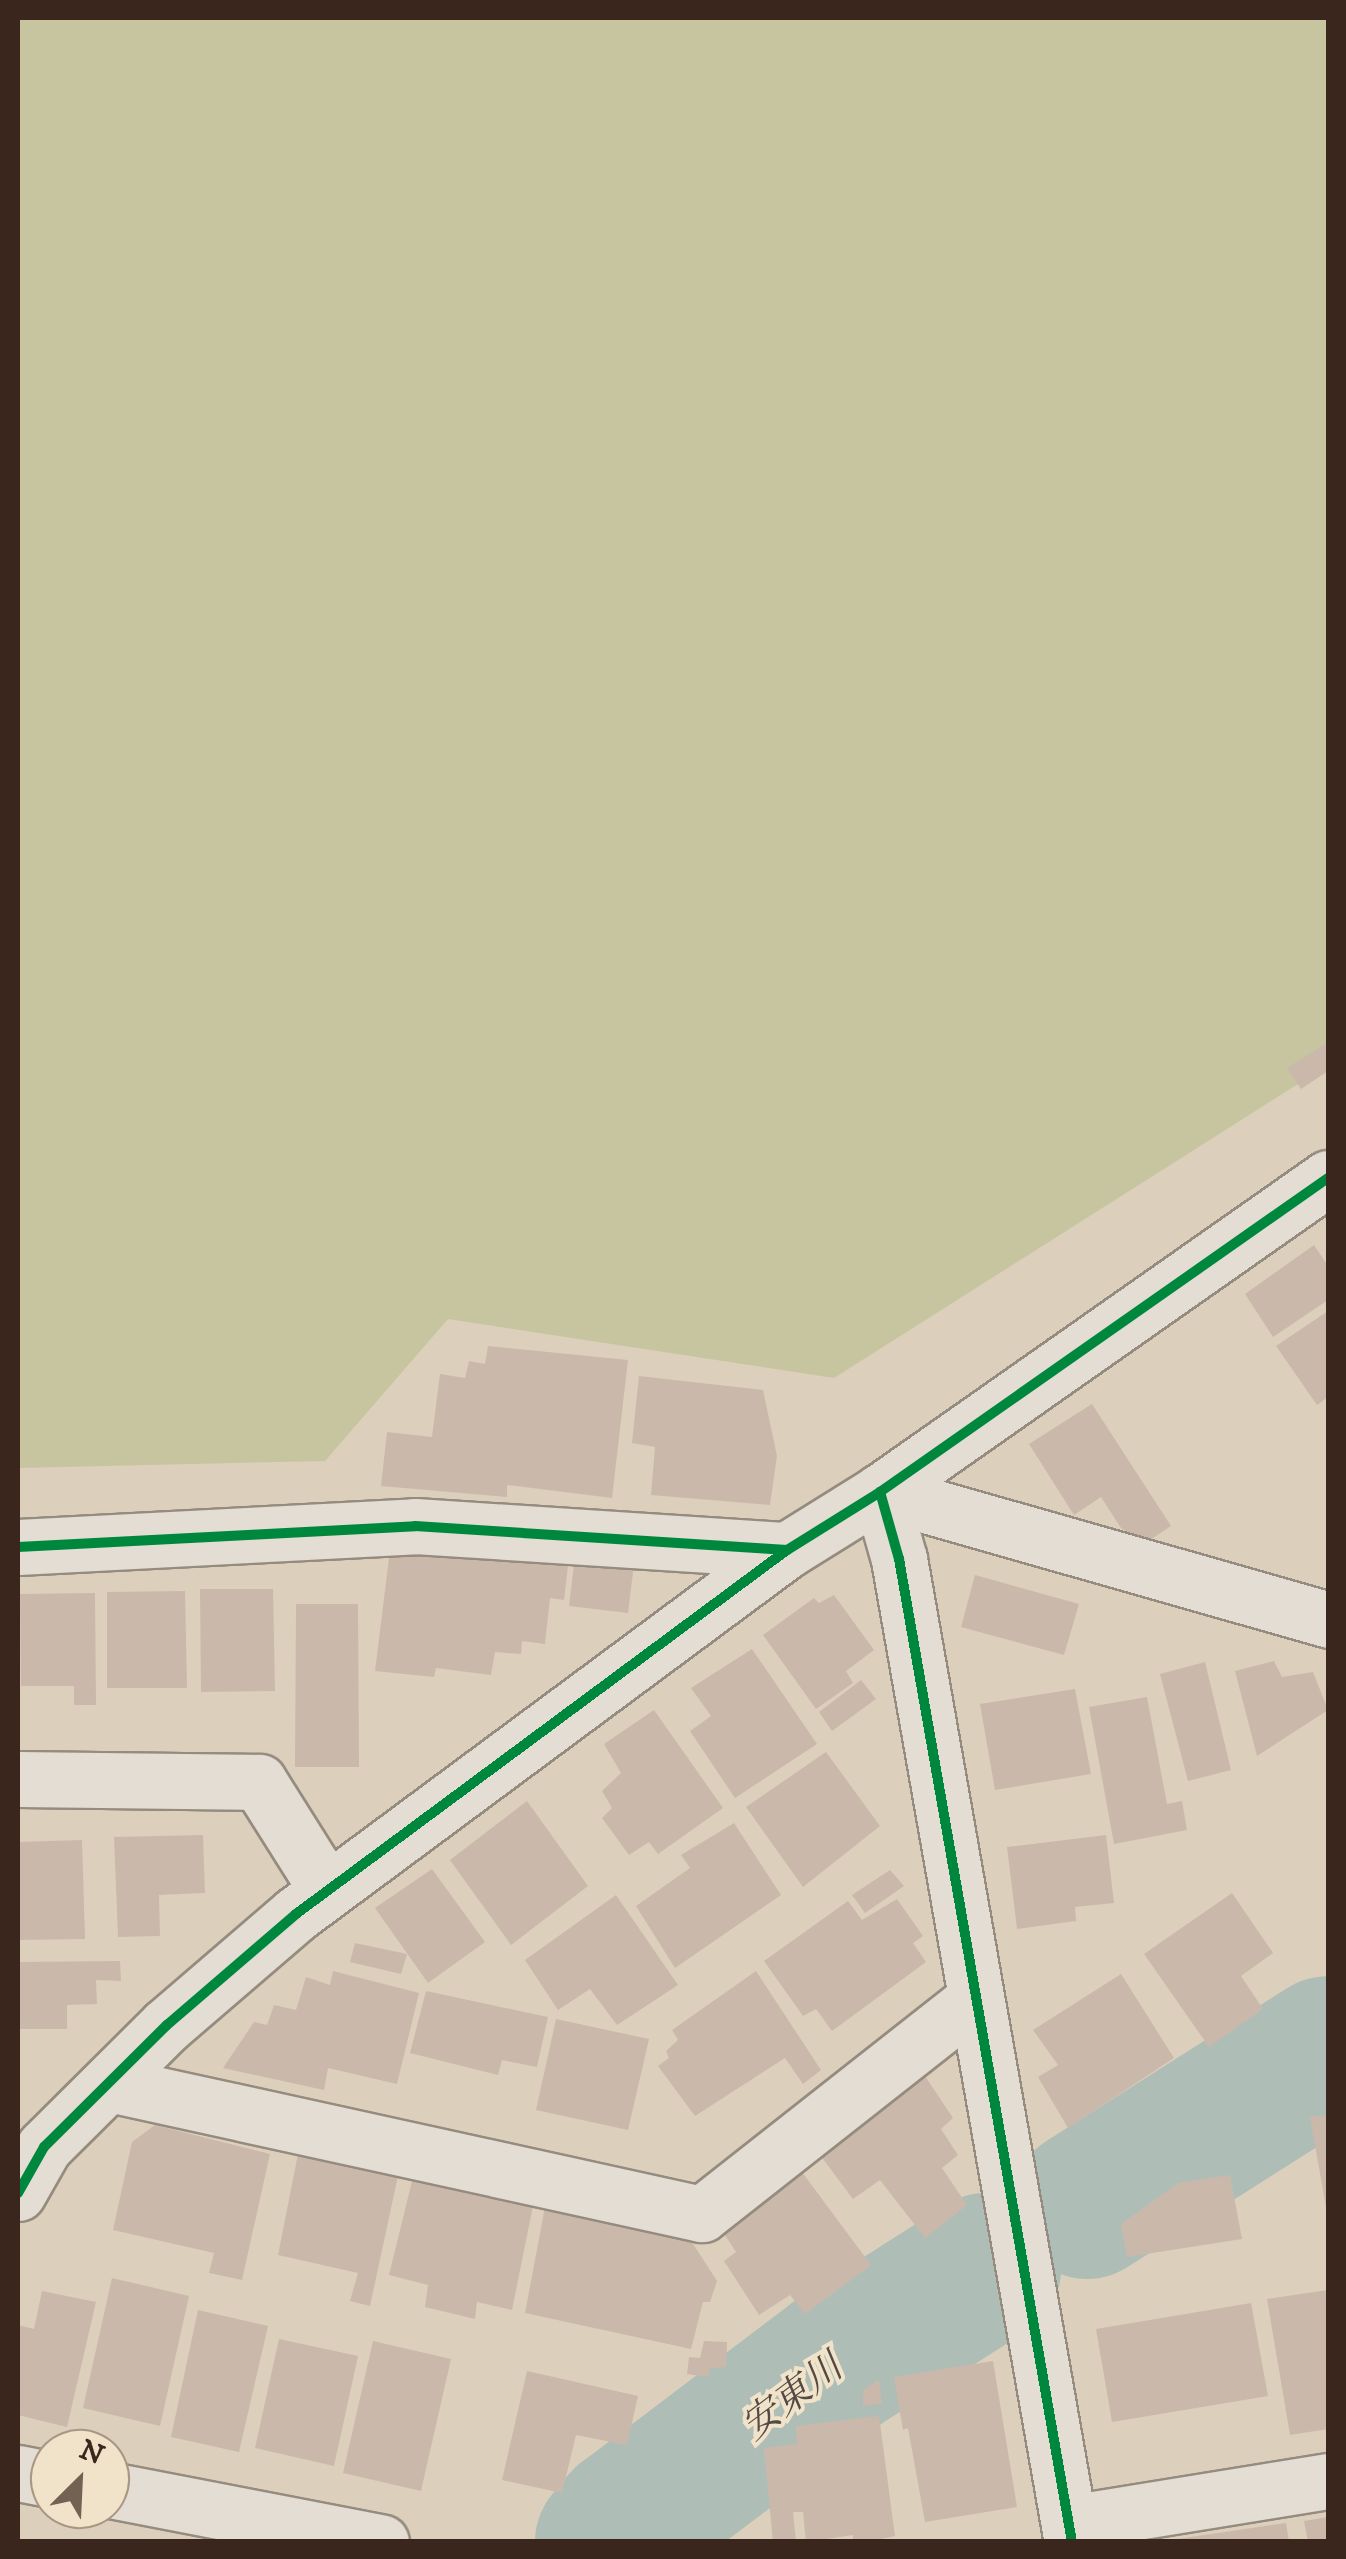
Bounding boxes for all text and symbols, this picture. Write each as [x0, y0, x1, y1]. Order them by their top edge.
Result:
water label: 安東川 [734, 2345, 852, 2451]
north arrow [30, 2429, 130, 2529]
text: N [74, 2432, 109, 2474]

